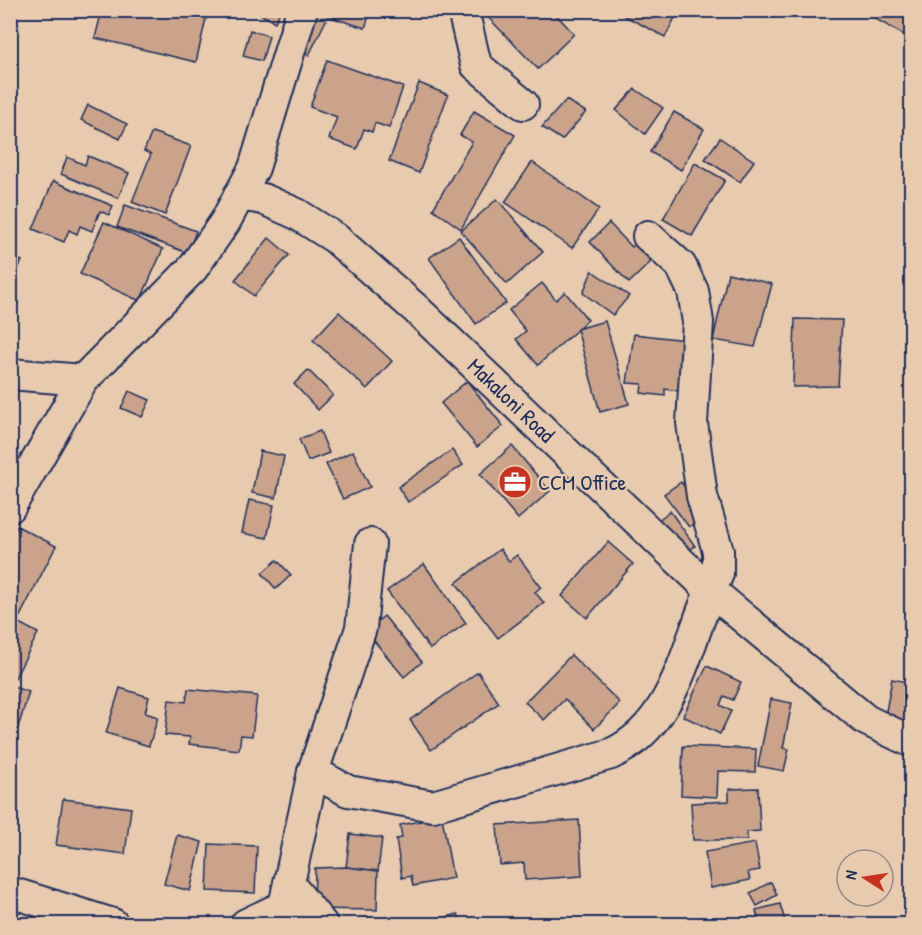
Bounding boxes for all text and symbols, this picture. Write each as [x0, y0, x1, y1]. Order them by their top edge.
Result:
street label: Makaloni Road [461, 351, 562, 449]
office icon: CCM Office [497, 464, 533, 500]
place label: CCM Office [538, 467, 627, 497]
north arrow [835, 848, 895, 908]
text: N [839, 868, 862, 881]

